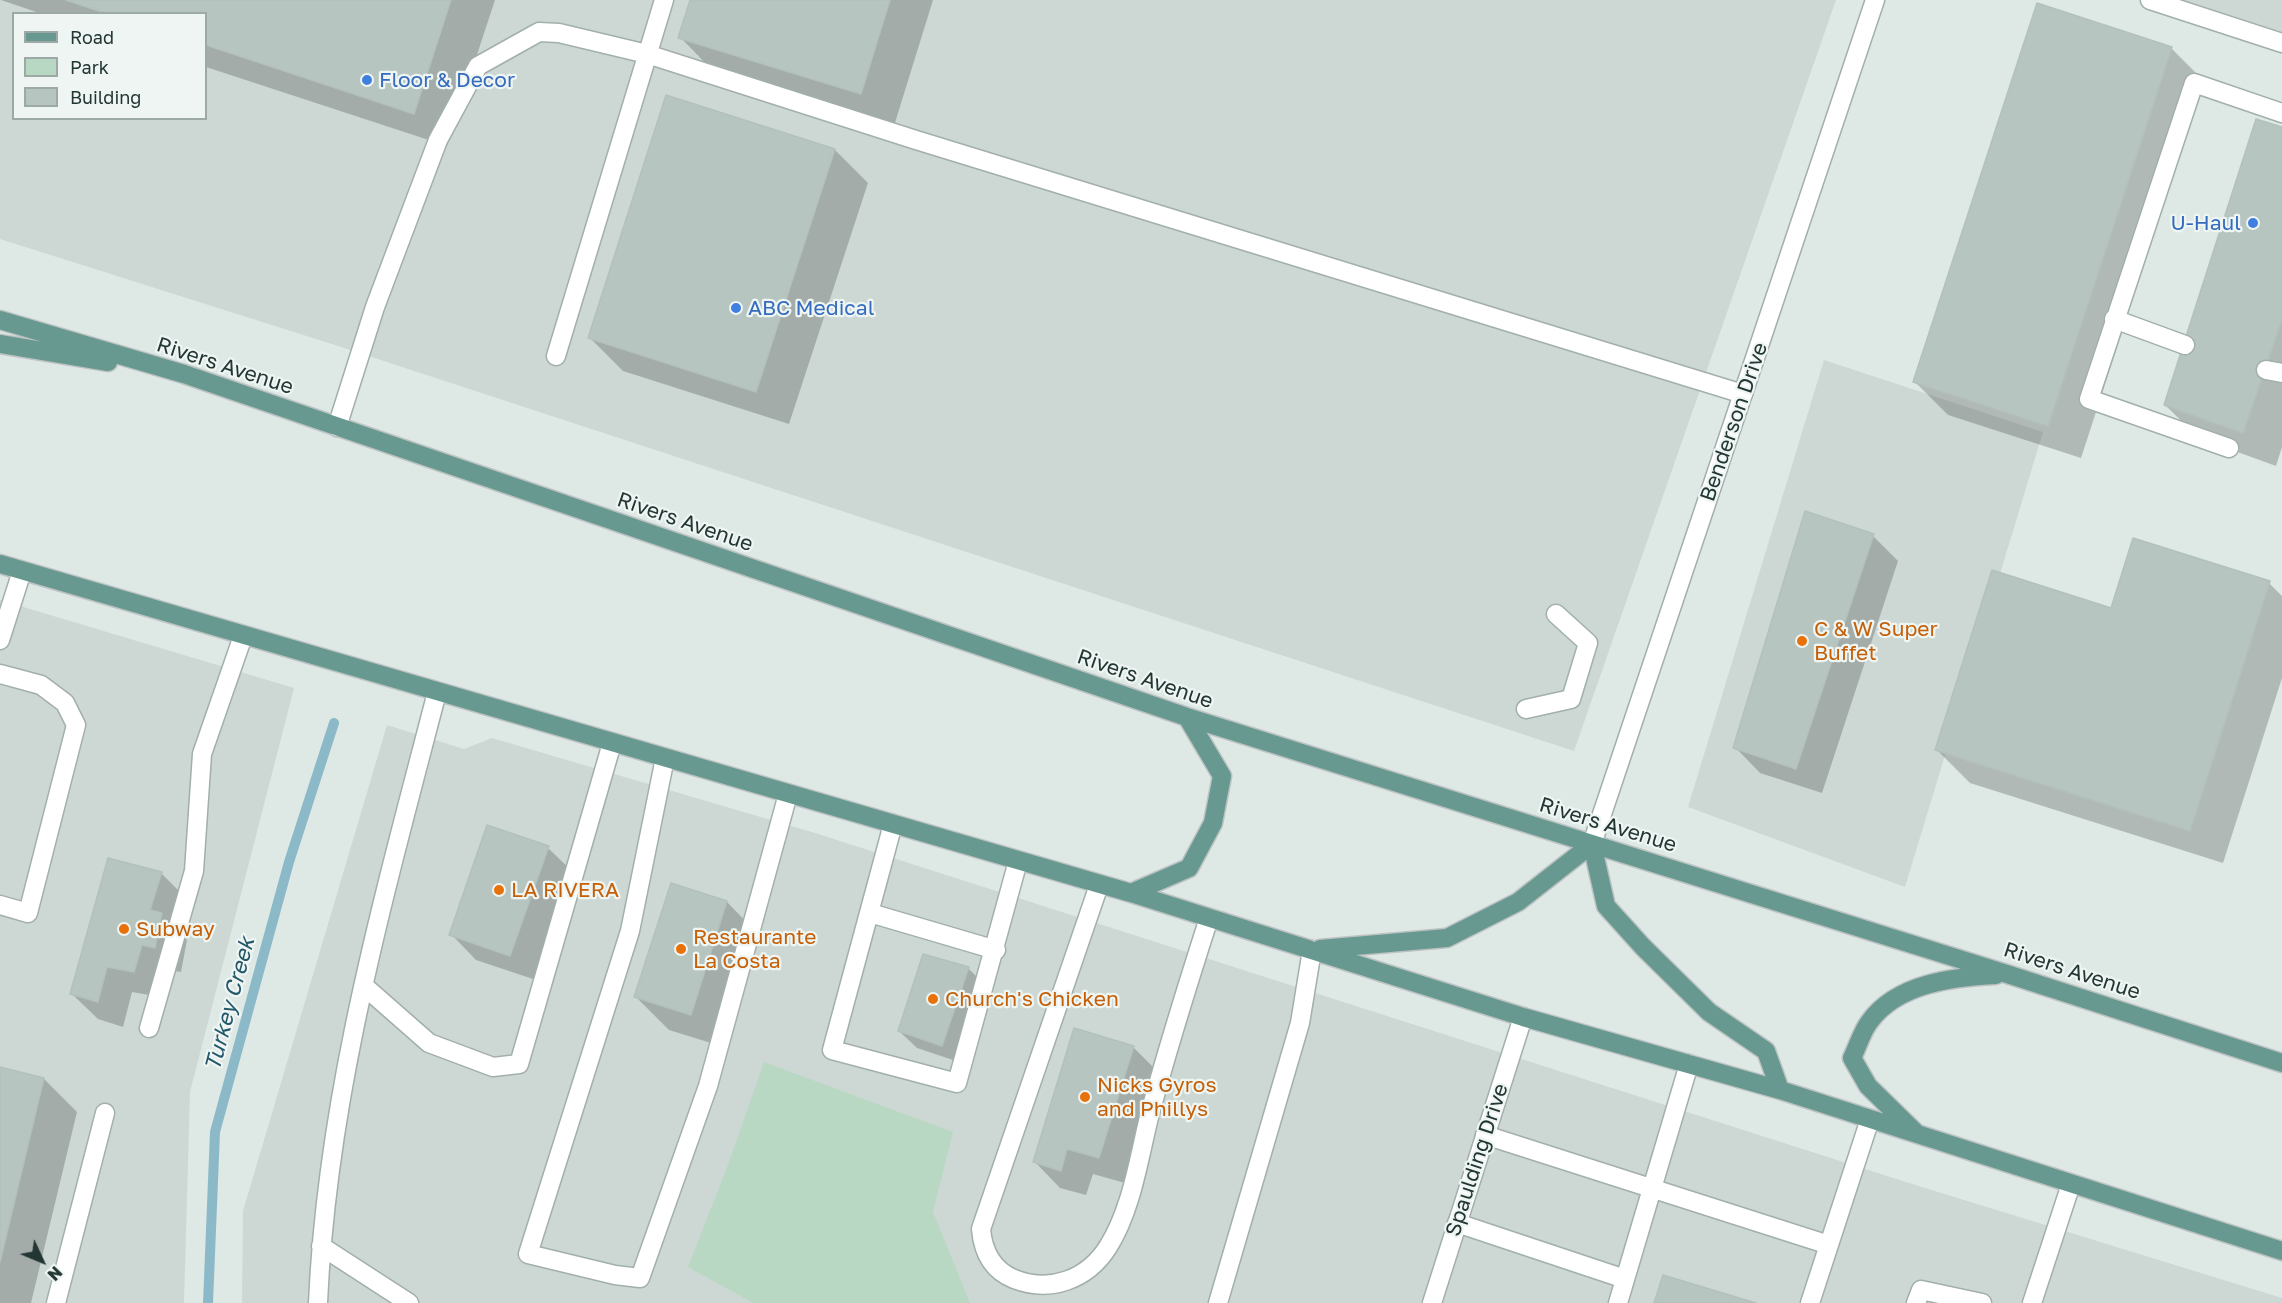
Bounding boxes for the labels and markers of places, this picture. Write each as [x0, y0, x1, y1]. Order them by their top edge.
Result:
place label: Floor & Decor [379, 67, 515, 93]
marker: Floor & Decor [360, 73, 374, 87]
place label: U-Haul [2170, 210, 2241, 236]
marker: U-Haul [2246, 216, 2260, 230]
place label: ABC Medical [748, 295, 874, 321]
marker: ABC Medical [729, 301, 743, 315]
place label: C & W Super Buffet [1814, 616, 1938, 666]
marker: C & W Super Buffet [1795, 634, 1809, 648]
place label: LA RIVERA [511, 877, 619, 903]
marker: LA RIVERA [492, 883, 506, 897]
place label: Subway [136, 916, 215, 942]
marker: Subway [117, 922, 131, 936]
place label: Restaurante La Costa [693, 924, 816, 974]
marker: Restaurante La Costa [674, 942, 688, 956]
place label: Church's Chicken [945, 986, 1119, 1012]
marker: Church's Chicken [926, 992, 940, 1006]
place label: Nicks Gyros and Phillys [1097, 1072, 1217, 1122]
marker: Nicks Gyros and Phillys [1078, 1090, 1092, 1104]

